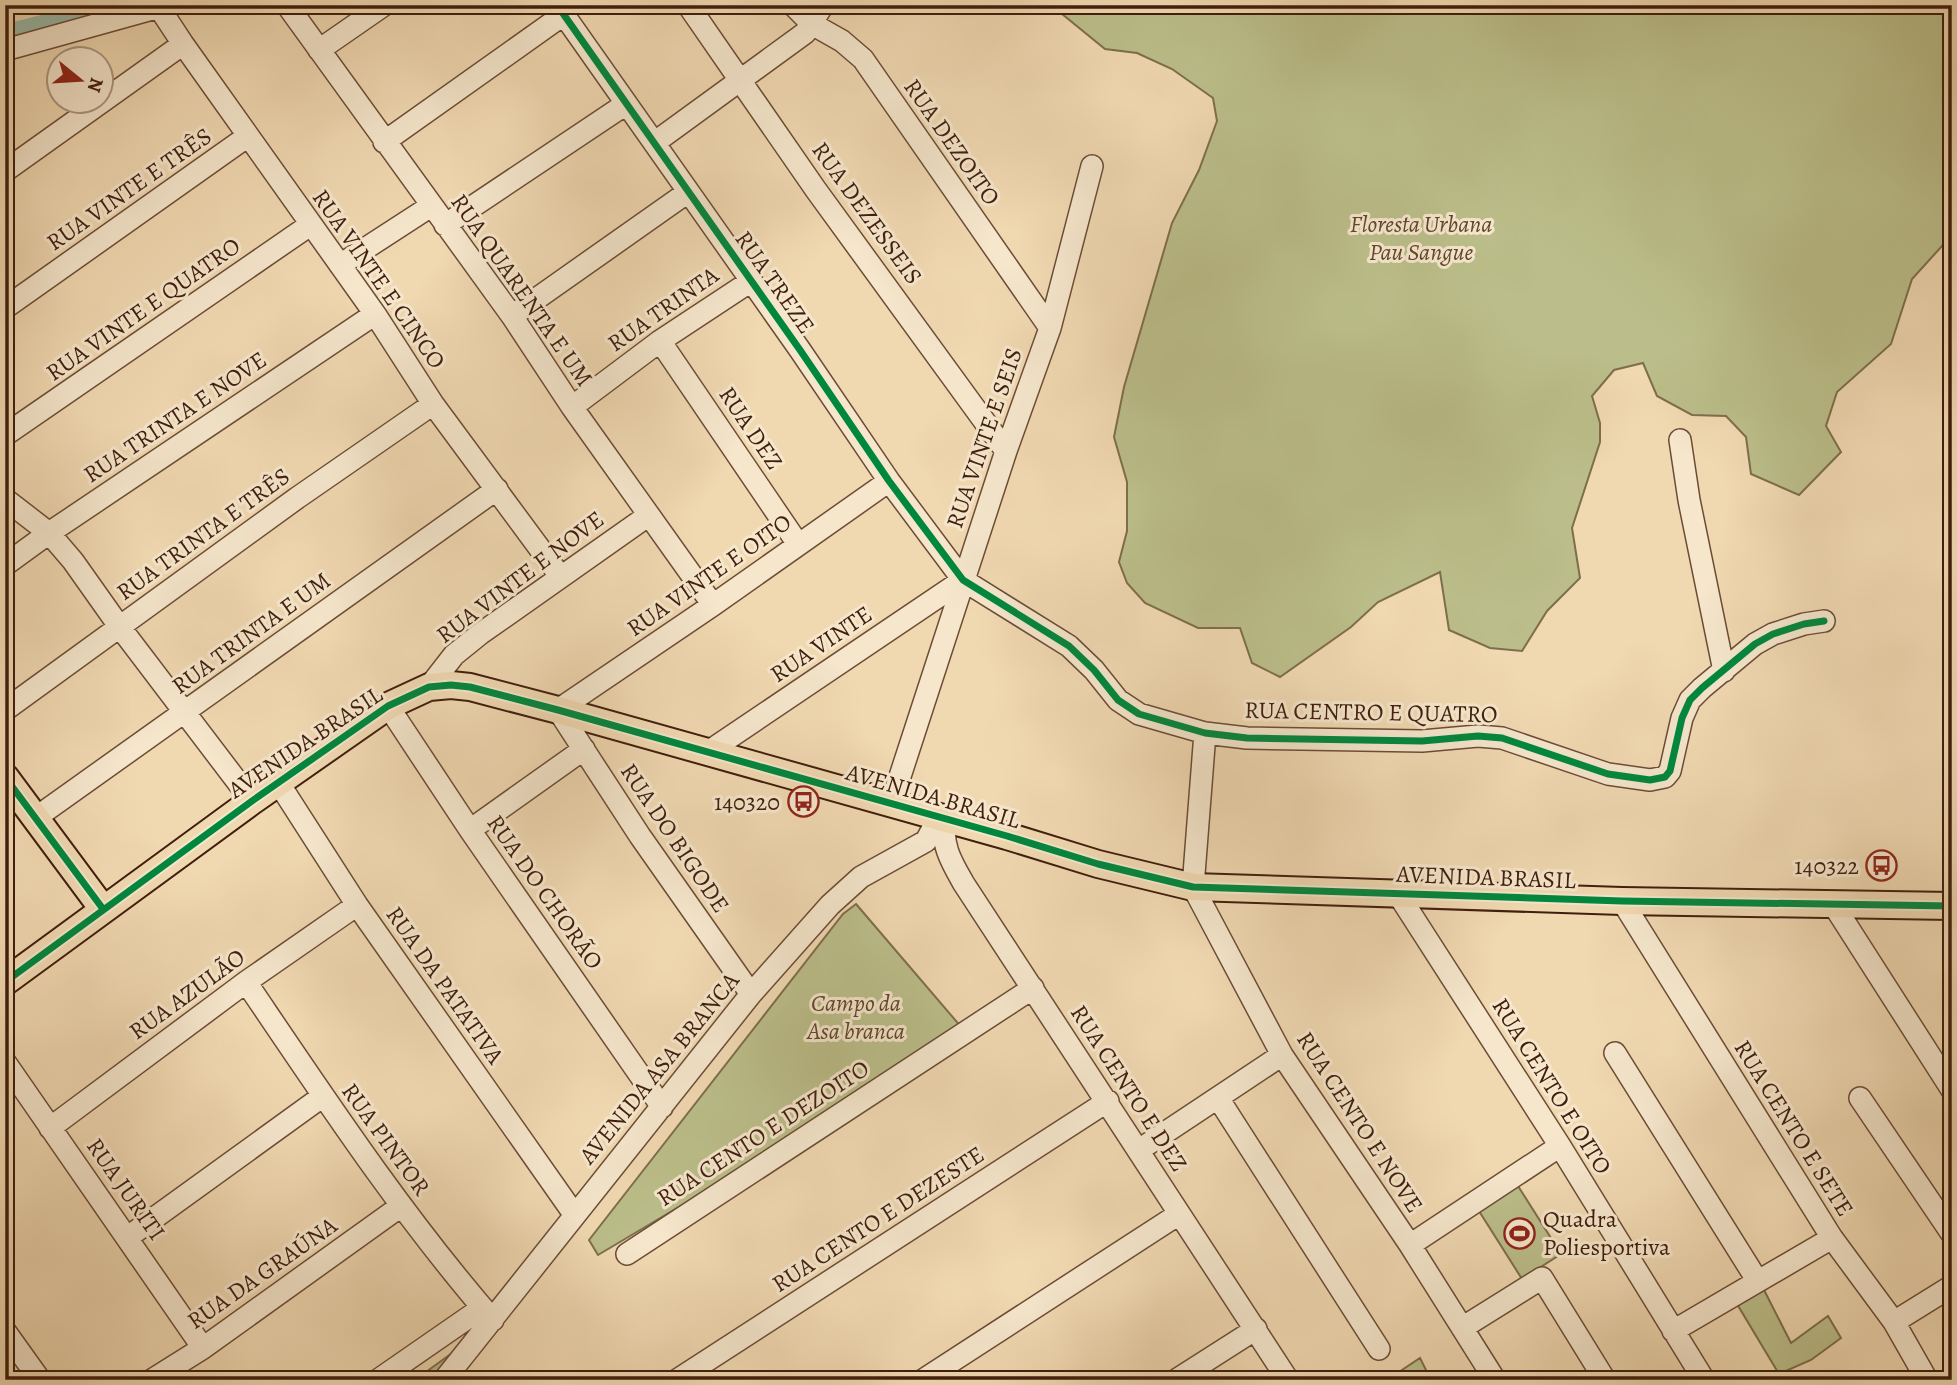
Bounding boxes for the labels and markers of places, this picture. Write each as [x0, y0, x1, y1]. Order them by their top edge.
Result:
bus stop icon: 140320 [786, 785, 820, 819]
place label: 140320 [714, 786, 780, 818]
bus stop icon: 140322 [1865, 849, 1899, 883]
place label: 140322 [1794, 850, 1859, 882]
place label: Quadra Poliesportiva [1543, 1203, 1671, 1263]
sports icon: Quadra Poliesportiva [1503, 1216, 1537, 1250]

